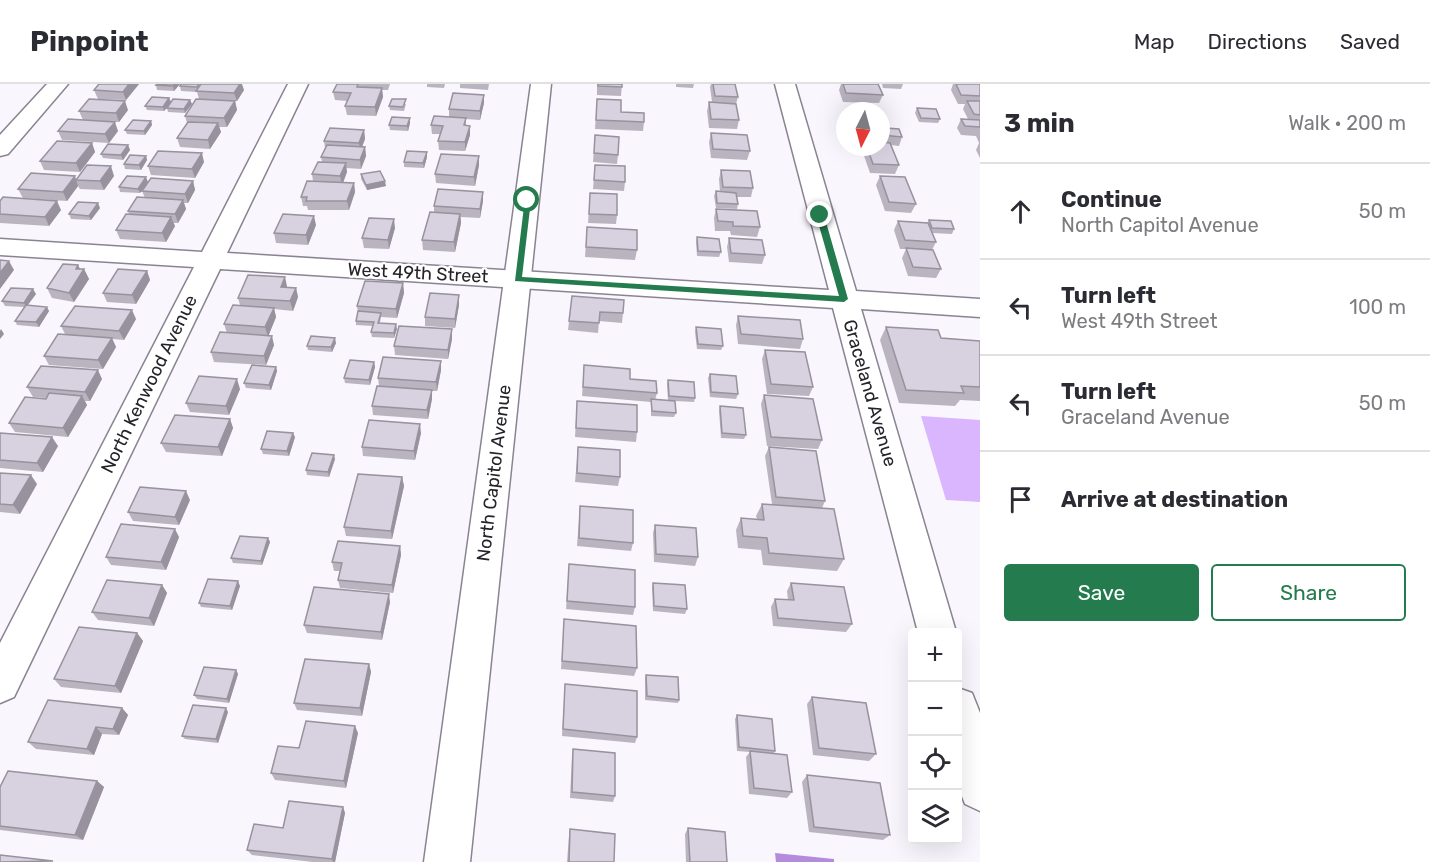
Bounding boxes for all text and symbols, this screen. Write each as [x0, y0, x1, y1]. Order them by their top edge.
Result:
text: Pinpoint [30, 25, 149, 58]
text: Map [1134, 29, 1175, 54]
text: Directions [1208, 29, 1307, 54]
text: Saved [1340, 29, 1400, 54]
north arrow [836, 102, 890, 156]
text: 3 min [1004, 108, 1075, 139]
text: Walk · 200 m [1288, 111, 1406, 135]
route start [513, 186, 539, 212]
text: Continue [1061, 186, 1162, 213]
icon: ahead [1004, 195, 1037, 228]
text: 50 m [1359, 199, 1406, 223]
route end [806, 201, 832, 227]
text: North Capitol Avenue [1061, 213, 1259, 237]
street label: West 49th Street [347, 258, 489, 288]
text: Turn left [1061, 282, 1156, 309]
street label: North Kenwood Avenue [96, 291, 202, 477]
icon: left [1004, 291, 1037, 324]
text: 100 m [1349, 295, 1406, 319]
text: West 49th Street [1061, 309, 1218, 333]
street label: Graceland Avenue [839, 317, 901, 469]
text: Turn left [1061, 378, 1156, 405]
street label: North Capitol Avenue [472, 383, 516, 563]
icon: left [1004, 387, 1037, 420]
text: 50 m [1359, 391, 1406, 415]
text: Graceland Avenue [1061, 405, 1230, 429]
icon: arrive [1004, 483, 1037, 516]
text: Arrive at destination [1061, 486, 1288, 513]
button: Save [1004, 564, 1199, 621]
button: Share [1211, 564, 1406, 621]
map controls [908, 628, 962, 844]
button: + [908, 628, 962, 682]
button: − [908, 682, 962, 736]
button: locate [908, 736, 962, 790]
button: layers [908, 790, 962, 844]

